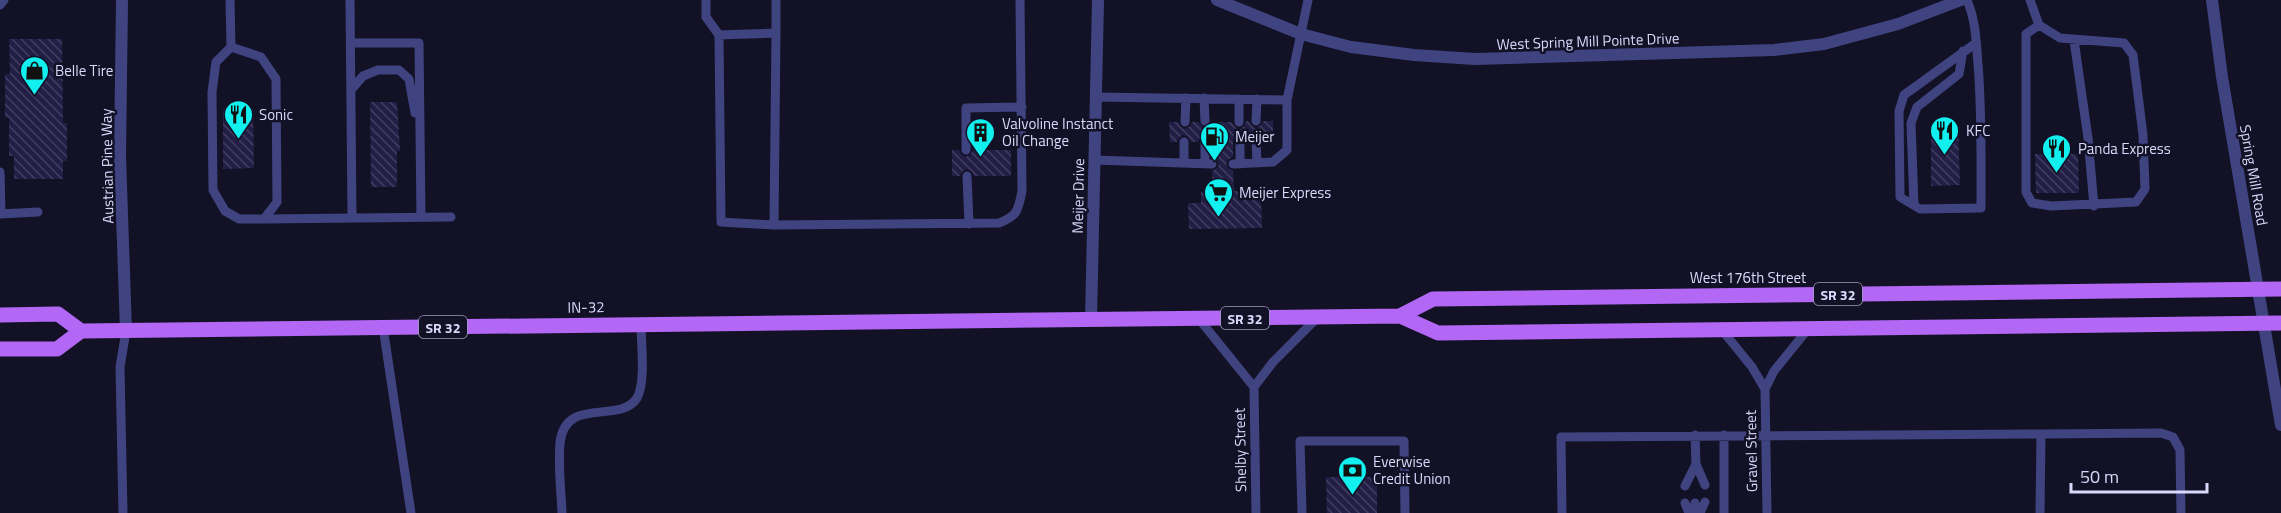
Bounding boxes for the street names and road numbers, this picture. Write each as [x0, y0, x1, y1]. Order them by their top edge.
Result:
street label: West Spring Mill Pointe Drive [1496, 26, 1680, 56]
street label: Austrian Pine Way [94, 108, 120, 224]
street label: Spring Mill Road [2234, 123, 2274, 227]
street label: Meijer Drive [1066, 158, 1090, 234]
street label: West 176th Street [1690, 266, 1807, 289]
road number: SR 32 [1814, 283, 1862, 305]
street label: IN-32 [567, 295, 605, 319]
road number: SR 32 [1221, 307, 1269, 329]
road number: SR 32 [419, 316, 467, 338]
street label: Shelby Street [1228, 407, 1252, 492]
street label: Gravel Street [1739, 409, 1763, 492]

